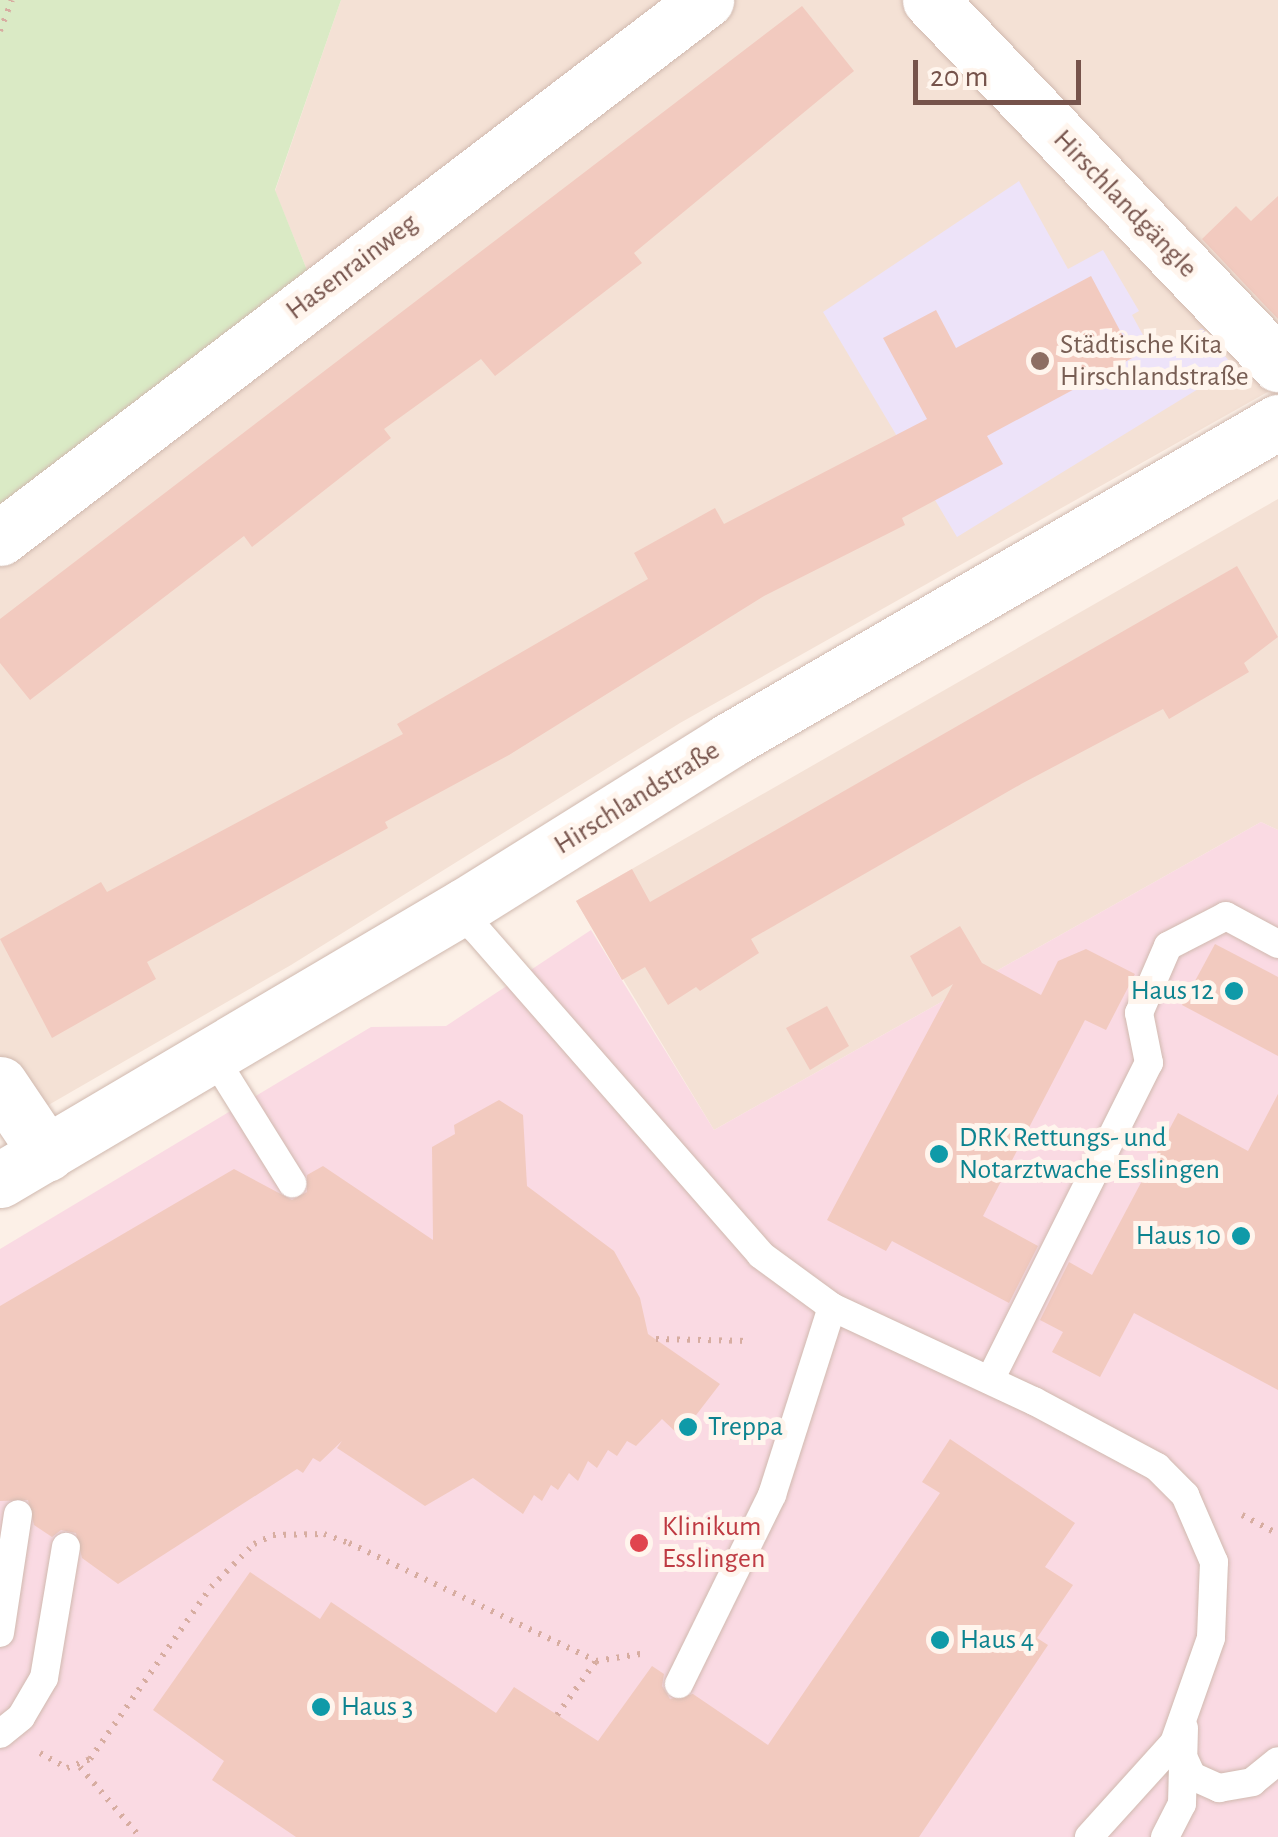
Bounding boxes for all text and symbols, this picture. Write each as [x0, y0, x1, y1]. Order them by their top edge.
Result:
scale bar [918, 40, 1086, 102]
text: 20 m [930, 62, 988, 92]
street label: Hirschlandgängle [1046, 123, 1204, 285]
street label: Hasenrainweg [280, 207, 424, 327]
place label: Städtische Kita Hirschlandstraße [1060, 328, 1249, 394]
marker: Städtische Kita Hirschlandstraße [1029, 350, 1051, 372]
street label: Hirschlandstraße [548, 734, 726, 862]
place label: Haus 12 [1131, 974, 1214, 1008]
marker: Haus 12 [1223, 980, 1245, 1002]
place label: DRK Rettungs- und Notarztwache Esslingen [959, 1121, 1220, 1187]
marker: DRK Rettungs- und Notarztwache Esslingen [928, 1143, 950, 1165]
place label: Haus 10 [1136, 1219, 1221, 1253]
marker: Haus 10 [1230, 1225, 1252, 1247]
place label: Treppa [708, 1410, 783, 1444]
marker: Treppa [677, 1416, 699, 1438]
place label: Klinikum Esslingen [662, 1510, 765, 1576]
marker: Klinikum Esslingen [626, 1530, 652, 1556]
place label: Haus 4 [960, 1623, 1034, 1657]
marker: Haus 4 [929, 1629, 951, 1651]
place label: Haus 3 [341, 1690, 413, 1724]
marker: Haus 3 [310, 1696, 332, 1718]

